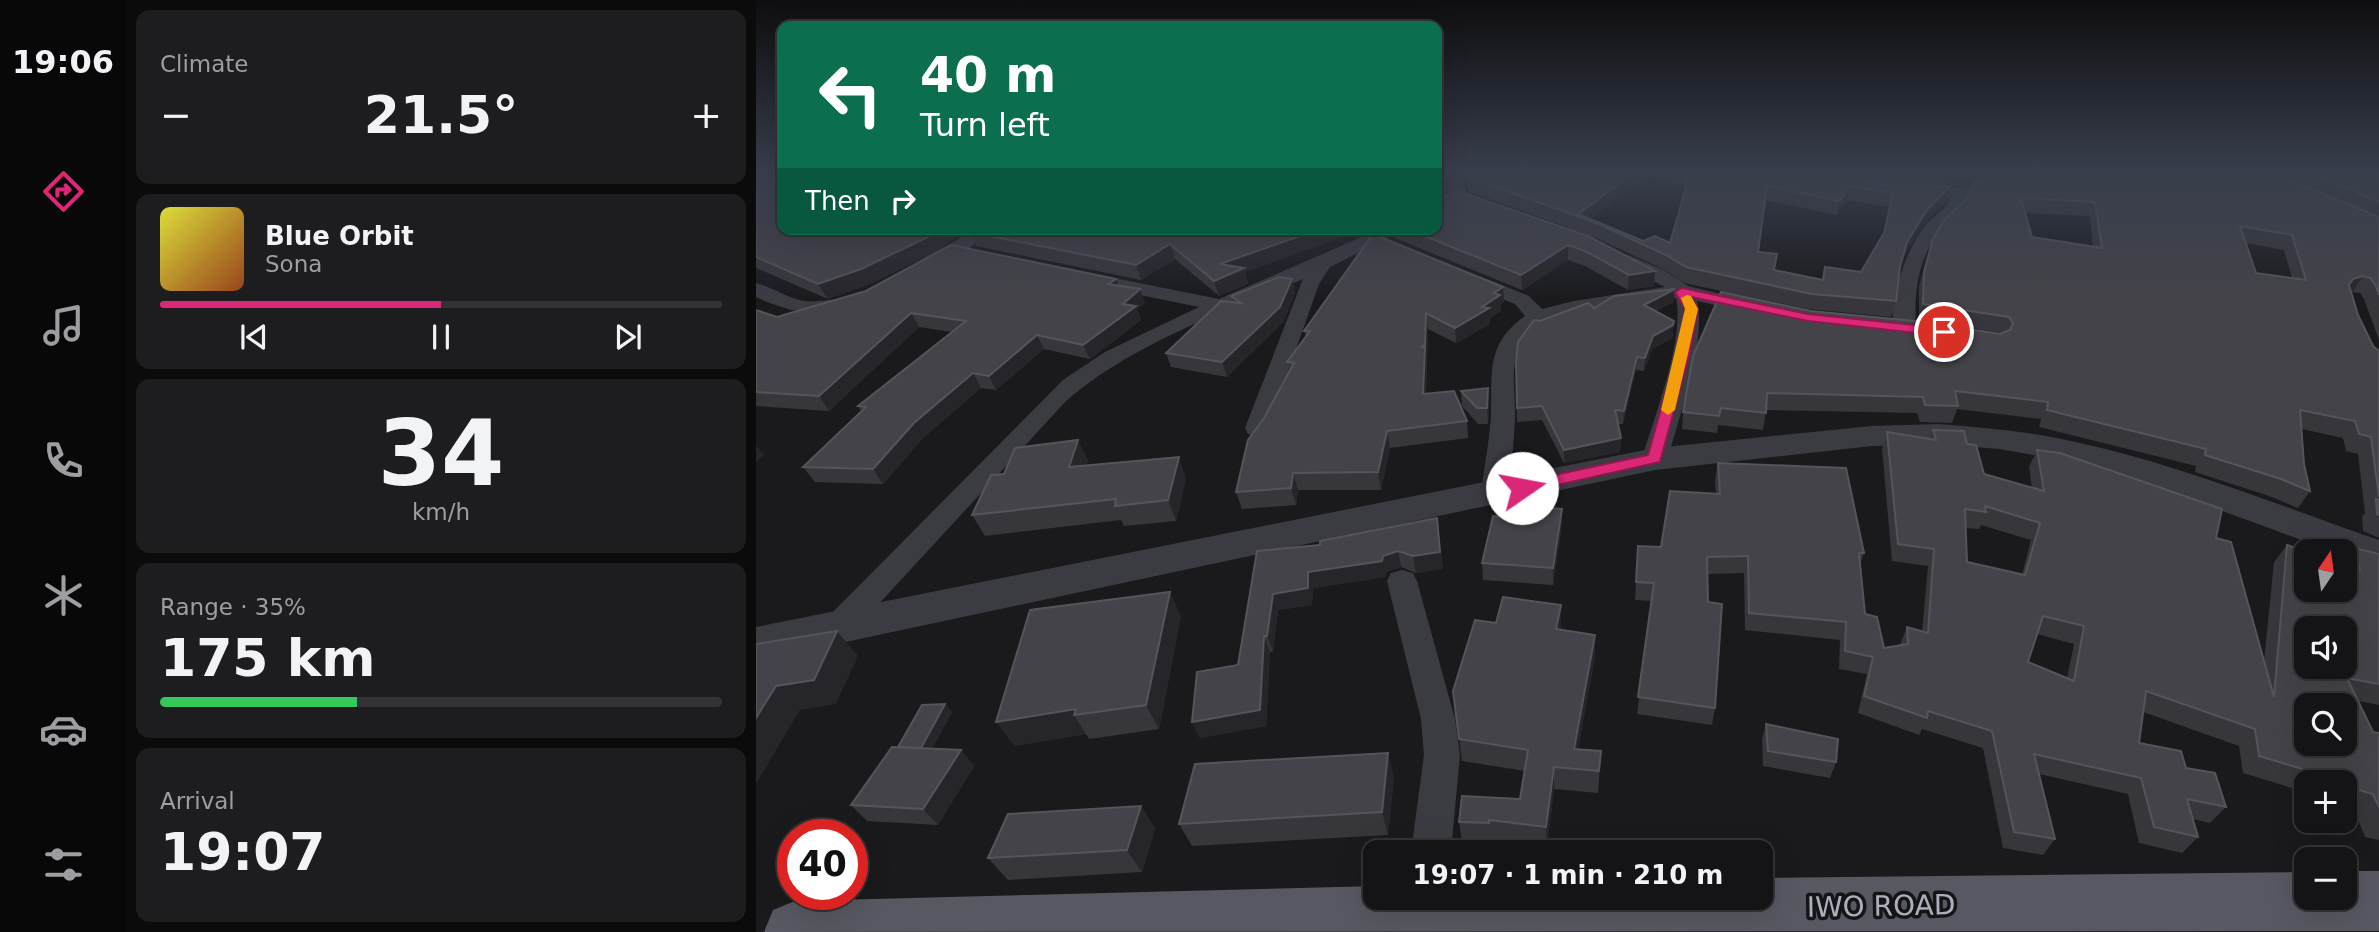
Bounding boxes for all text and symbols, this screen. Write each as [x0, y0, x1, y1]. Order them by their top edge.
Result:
text: 19:06 [12, 43, 114, 81]
text: 40 m [920, 47, 1056, 104]
icon: left [805, 49, 896, 140]
text: Climate [160, 51, 249, 77]
text: 21.5° [364, 85, 518, 145]
text: − [160, 93, 192, 137]
text: + [690, 93, 722, 137]
text: Turn left [920, 106, 1050, 144]
icon: directions [39, 167, 88, 216]
icon: right [884, 182, 922, 220]
text: Then [805, 186, 870, 216]
text: Blue Orbit [265, 221, 414, 251]
text: Sona [265, 251, 322, 277]
icon: music [39, 301, 88, 350]
pin [1914, 302, 1974, 362]
icon: arrive [1925, 313, 1963, 351]
icon: previous [235, 318, 273, 356]
icon: pause [422, 318, 460, 356]
icon: next [609, 318, 647, 356]
text: 34 [378, 401, 504, 506]
icon: phone [39, 436, 88, 485]
position arrow [1485, 451, 1559, 525]
text: km/h [412, 499, 470, 525]
north arrow [2294, 539, 2357, 602]
map controls [2294, 539, 2357, 910]
icon: climate [39, 571, 88, 620]
text: Range · 35% [160, 594, 306, 620]
button: sound [2294, 616, 2357, 679]
text: 175 km [160, 628, 375, 688]
button: search [2294, 693, 2357, 756]
icon: car [39, 705, 88, 754]
button: + [2294, 770, 2357, 833]
text: Arrival [160, 788, 235, 814]
speed limit sign: 40 [777, 819, 868, 910]
text: 19:07 [160, 822, 326, 882]
icon: filters [39, 840, 88, 889]
button: − [2294, 847, 2357, 910]
text: 19:07 · 1 min · 210 m [1413, 860, 1723, 890]
street label: IWO ROAD [1806, 888, 1956, 924]

